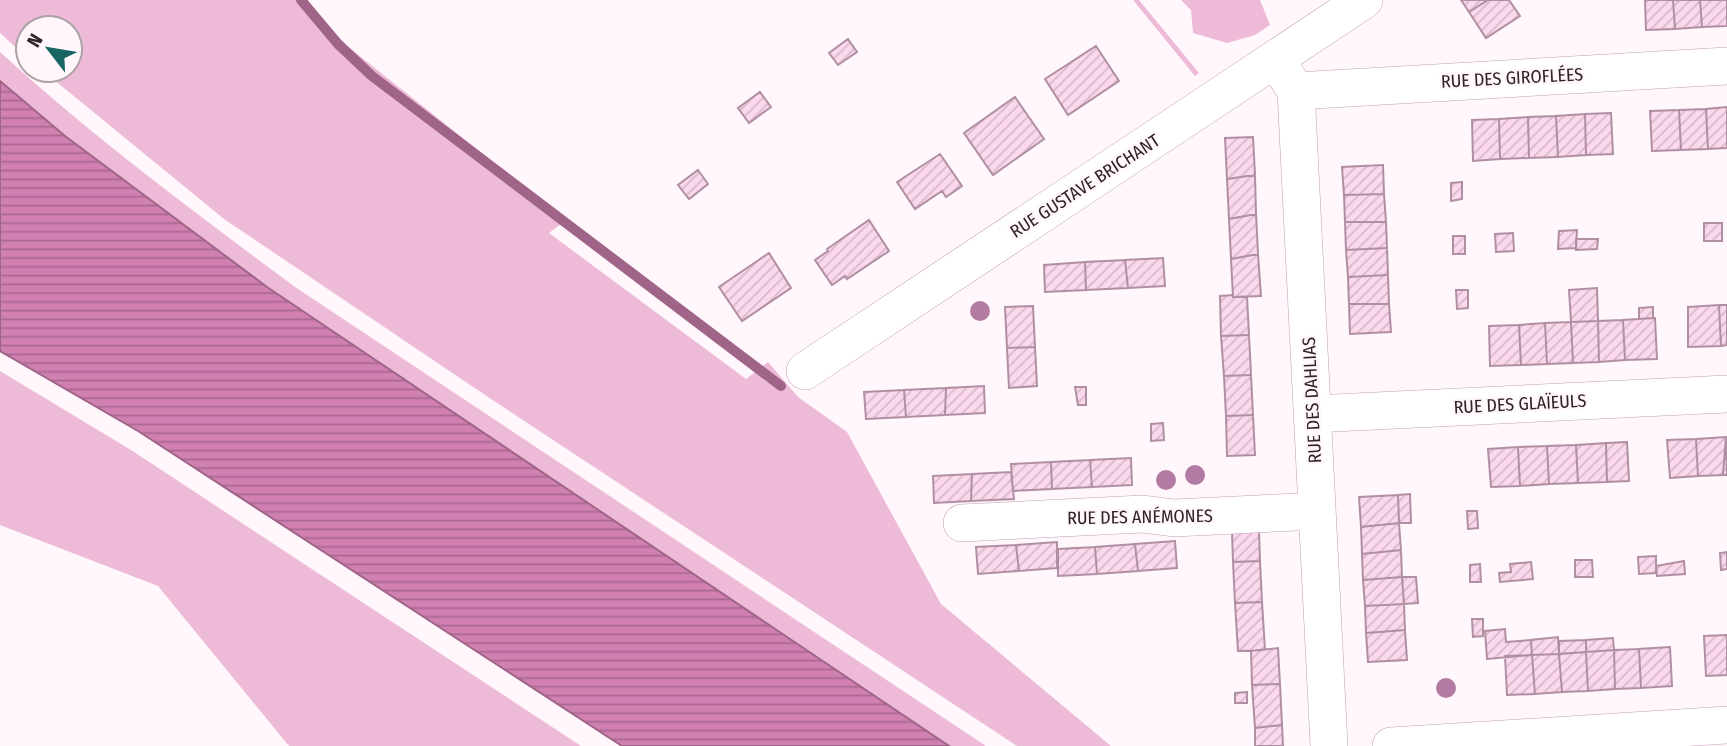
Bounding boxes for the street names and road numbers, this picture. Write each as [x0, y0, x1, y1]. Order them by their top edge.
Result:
street label: RUE DES GIROFLÉES [1440, 62, 1584, 93]
street label: RUE GUSTAVE BRICHANT [1006, 129, 1164, 243]
street label: RUE DES DAHLIAS [1298, 336, 1326, 464]
street label: RUE DES GLAÏEULS [1453, 390, 1587, 418]
street label: RUE DES ANÉMONES [1067, 504, 1213, 529]

